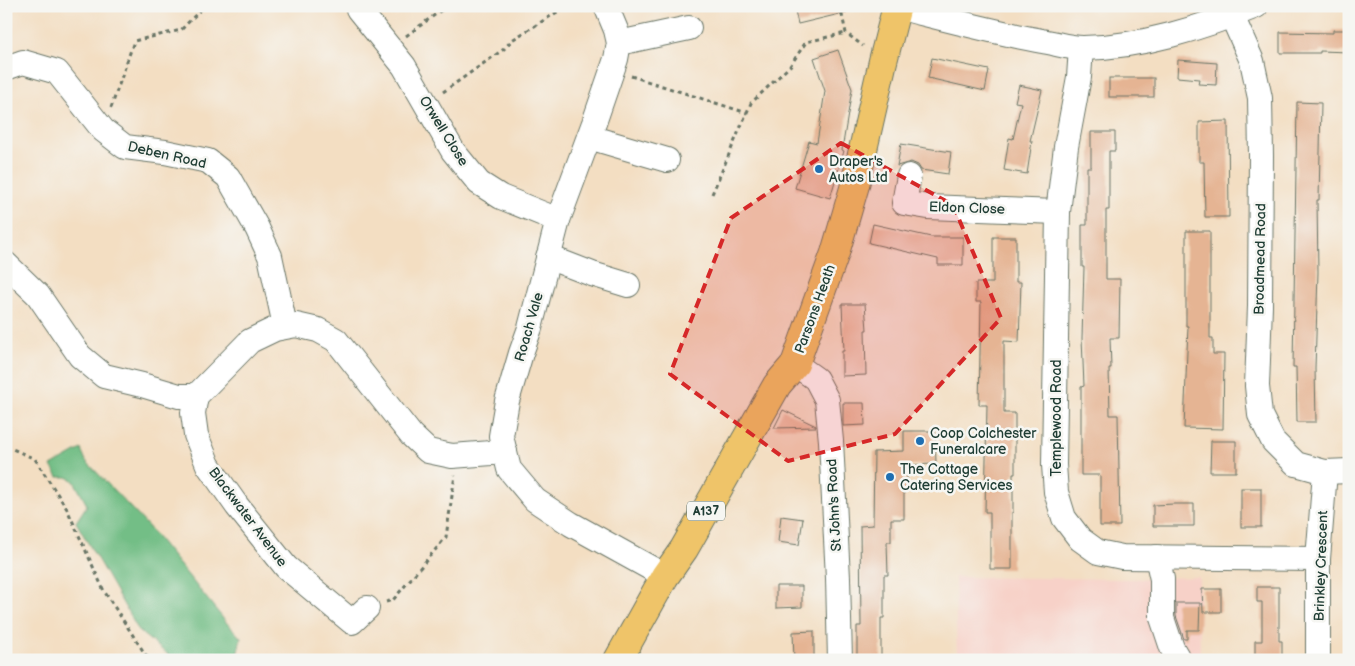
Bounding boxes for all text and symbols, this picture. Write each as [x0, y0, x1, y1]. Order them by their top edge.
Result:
street label: Orwell Close [416, 93, 472, 169]
street label: Deben Road [126, 138, 208, 172]
place label: Draper's Autos Ltd [829, 153, 888, 186]
marker: Draper's Autos Ltd [813, 163, 825, 175]
street label: Eldon Close [929, 198, 1005, 218]
street label: Broadmead Road [1251, 203, 1269, 315]
street label: Parsons Heath [791, 262, 839, 356]
street label: Roach Vale [511, 290, 547, 364]
street label: Templewood Road [1048, 359, 1065, 477]
place label: Coop Colchester Funeralcare [930, 425, 1037, 458]
marker: Coop Colchester Funeralcare [914, 435, 926, 447]
street label: St John's Road [823, 458, 845, 552]
place label: The Cottage Catering Services [900, 461, 1012, 494]
street label: Blackwater Avenue [205, 464, 291, 570]
marker: The Cottage Catering Services [884, 471, 896, 483]
road number: A137 [687, 502, 725, 520]
street label: Brinkley Crescent [1311, 510, 1331, 622]

